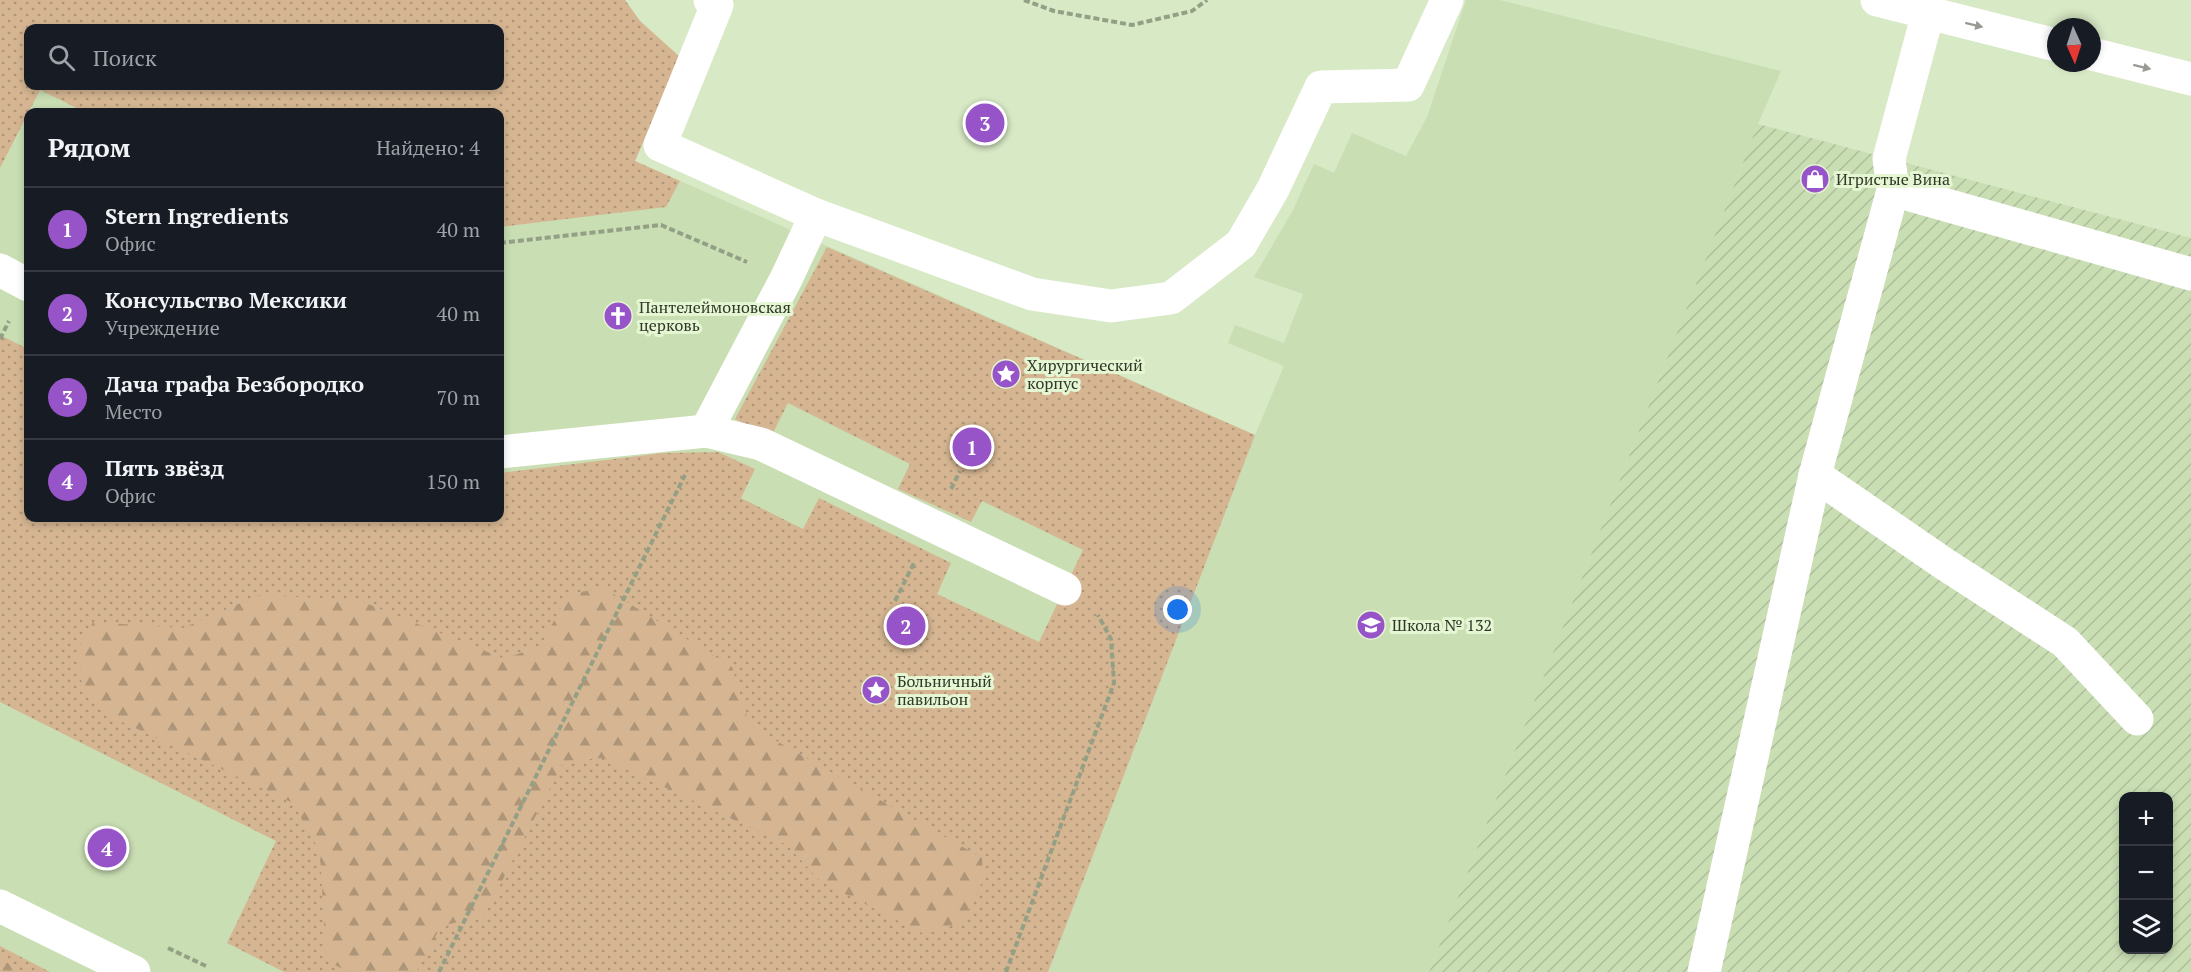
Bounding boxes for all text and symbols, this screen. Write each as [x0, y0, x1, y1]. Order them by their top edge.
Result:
north arrow [2047, 18, 2101, 72]
one-way arrow [1965, 20, 1983, 30]
search box [24, 24, 504, 90]
icon: search [45, 41, 78, 74]
text: Поиск [93, 43, 157, 72]
one-way arrow [2132, 62, 2151, 72]
pin: 3 [966, 100, 1004, 146]
text: Рядом [48, 130, 131, 164]
text: Найдено: 4 [376, 134, 480, 161]
shop icon: Игристые Вина [1799, 163, 1831, 195]
place label: Игристые Вина [1836, 168, 1950, 190]
text: Stern Ingredients [105, 201, 289, 230]
text: 1 [62, 216, 73, 243]
text: 40 m [437, 216, 480, 243]
text: Офис [105, 230, 156, 257]
text: Консульство Мексики [105, 285, 347, 314]
place label: Пантелеймоновская церковь [639, 296, 791, 336]
text: 2 [62, 300, 73, 327]
text: 40 m [437, 300, 480, 327]
church icon: Пантелеймоновская церковь [602, 300, 634, 332]
text: Учреждение [105, 314, 220, 341]
place label: Хирургический корпус [1027, 354, 1143, 394]
place icon: Хирургический корпус [990, 358, 1022, 390]
text: Дача графа Безбородко [105, 369, 364, 398]
text: 3 [62, 384, 73, 411]
text: 70 m [437, 384, 480, 411]
text: Место [105, 398, 162, 425]
pin: 1 [952, 424, 992, 470]
text: Пять звёзд [105, 453, 224, 482]
text: 4 [62, 468, 73, 495]
text: 150 m [426, 468, 480, 495]
text: Офис [105, 482, 156, 509]
your location [1163, 595, 1192, 624]
pin: 2 [886, 604, 926, 648]
school or university icon: Школа № 132 [1355, 609, 1387, 641]
place label: Школа № 132 [1392, 614, 1492, 636]
place label: Больничный павильон [897, 670, 992, 710]
place icon: Больничный павильон [860, 674, 892, 706]
map controls [2119, 792, 2173, 954]
button: + [2119, 792, 2173, 846]
pin: 4 [88, 826, 126, 870]
button: − [2119, 846, 2173, 900]
button: layers [2119, 900, 2173, 954]

